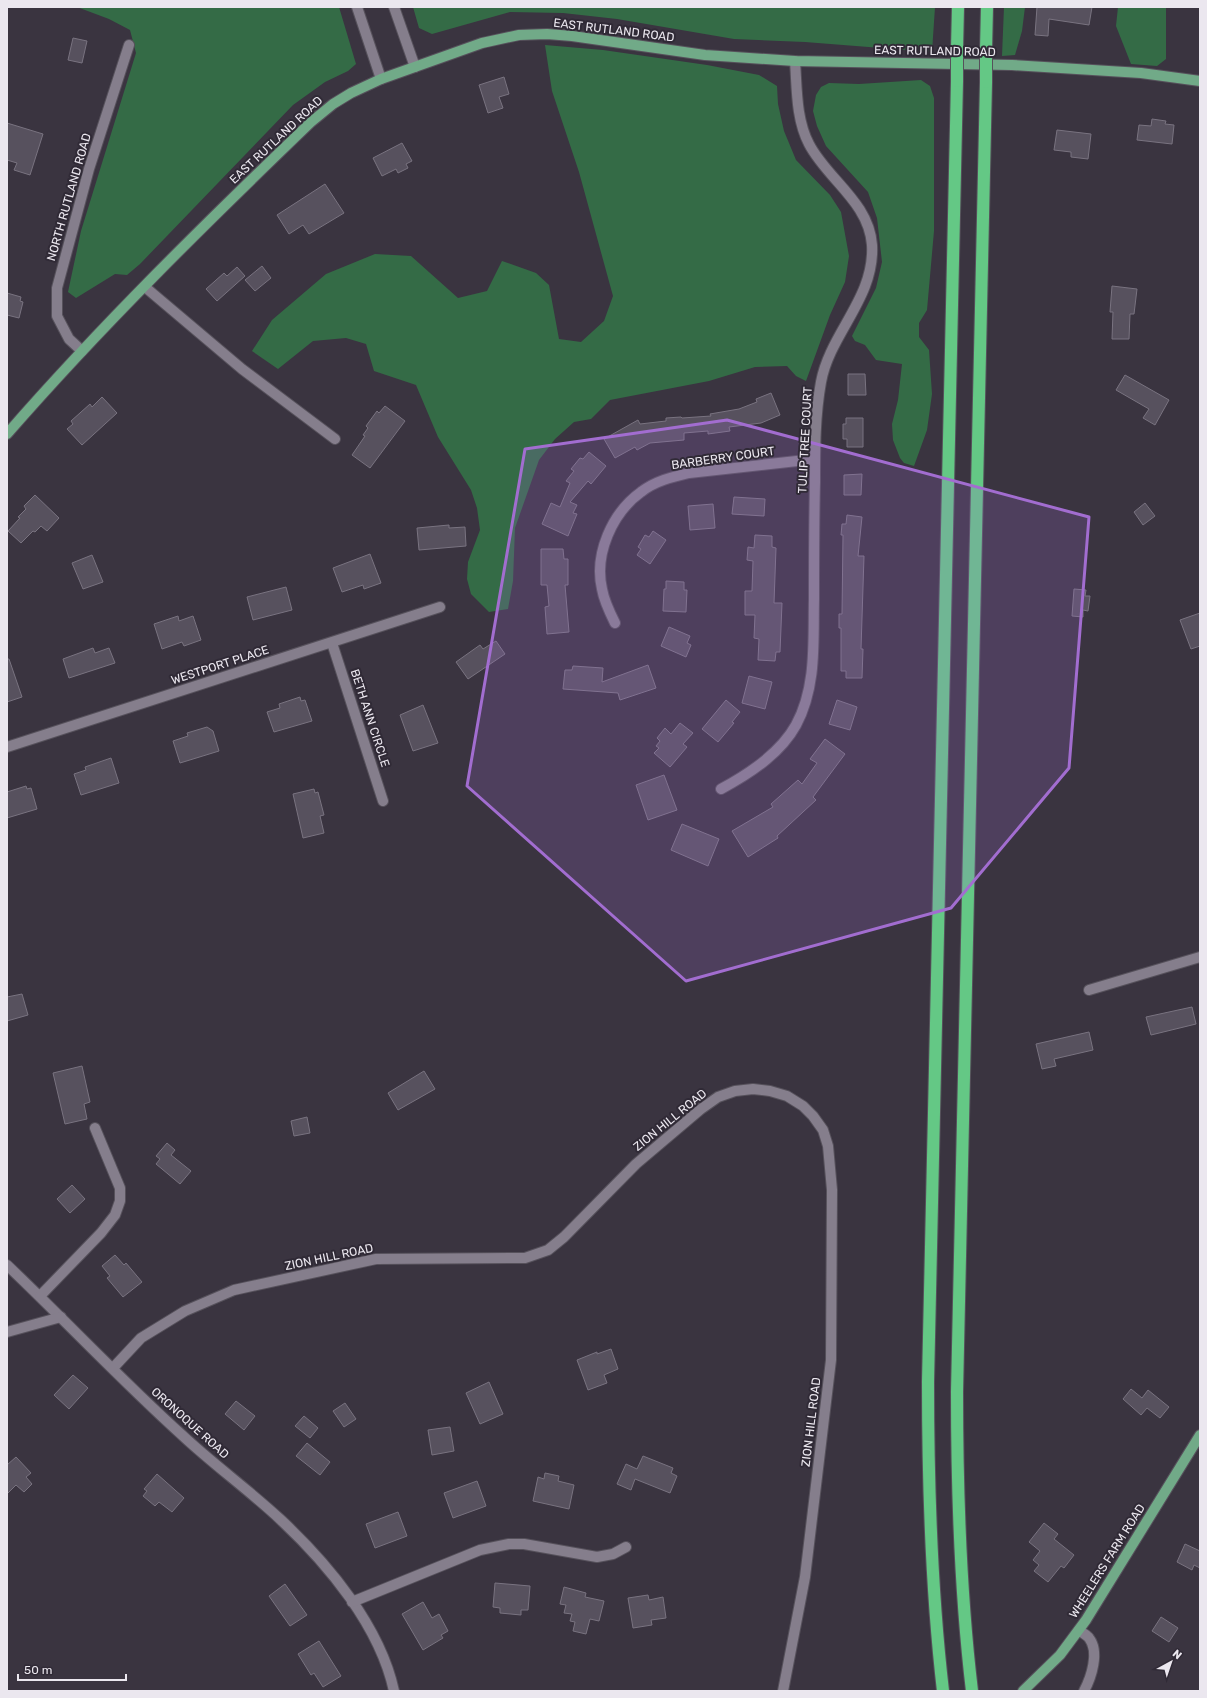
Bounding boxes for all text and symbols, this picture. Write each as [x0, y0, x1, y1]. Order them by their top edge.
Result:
street label: EAST RUTLAND ROAD [553, 16, 675, 44]
street label: EAST RUTLAND ROAD [874, 43, 996, 59]
street label: EAST RUTLAND ROAD [227, 93, 325, 187]
street label: NORTH RUTLAND ROAD [44, 131, 94, 263]
street label: TULIP TREE COURT [795, 386, 815, 494]
street label: BARBERRY COURT [670, 444, 776, 472]
street label: WESTPORT PLACE [169, 643, 271, 687]
street label: BETH ANN CIRCLE [348, 667, 392, 769]
street label: ZION HILL ROAD [631, 1086, 709, 1154]
street label: ZION HILL ROAD [284, 1241, 374, 1273]
street label: ZION HILL ROAD [799, 1376, 823, 1468]
street label: ORONOQUE ROAD [148, 1385, 232, 1461]
street label: WHEELERS FARM ROAD [1066, 1501, 1148, 1621]
north arrow [1151, 1642, 1191, 1682]
text: N [1170, 1647, 1184, 1662]
scale bar [18, 1656, 126, 1682]
text: 50 m [24, 1663, 52, 1677]

